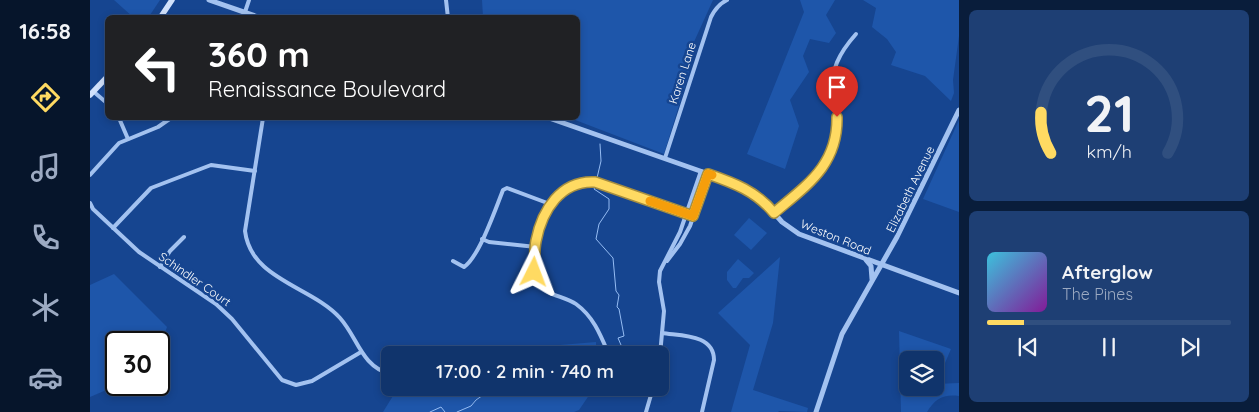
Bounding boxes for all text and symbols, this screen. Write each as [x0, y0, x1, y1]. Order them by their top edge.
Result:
text: 16:58 [19, 17, 71, 45]
text: 360 m [208, 32, 310, 76]
icon: left [125, 35, 190, 100]
street label: Karen Lane [665, 40, 699, 106]
pin [816, 66, 858, 117]
icon: arrive [823, 73, 851, 101]
text: Renaissance Boulevard [208, 75, 446, 103]
icon: directions [28, 80, 63, 115]
text: 21 [1084, 80, 1134, 145]
text: km/h [1086, 140, 1132, 162]
street label: Elizabeth Avenue [883, 143, 938, 235]
icon: music [28, 150, 63, 185]
street label: Weston Road [798, 216, 874, 258]
icon: phone [28, 220, 63, 255]
position arrow [507, 245, 559, 297]
street label: Schindler Court [156, 249, 234, 309]
text: Afterglow [1062, 260, 1153, 284]
text: The Pines [1062, 284, 1133, 304]
icon: climate [28, 290, 63, 325]
speed limit sign: 30 [105, 331, 170, 396]
icon: previous [1014, 333, 1042, 361]
icon: pause [1095, 333, 1123, 361]
icon: next [1176, 333, 1204, 361]
map controls [899, 351, 944, 396]
button: layers [899, 351, 944, 396]
text: 17:00 · 2 min · 740 m [436, 359, 614, 383]
icon: car [28, 360, 63, 395]

